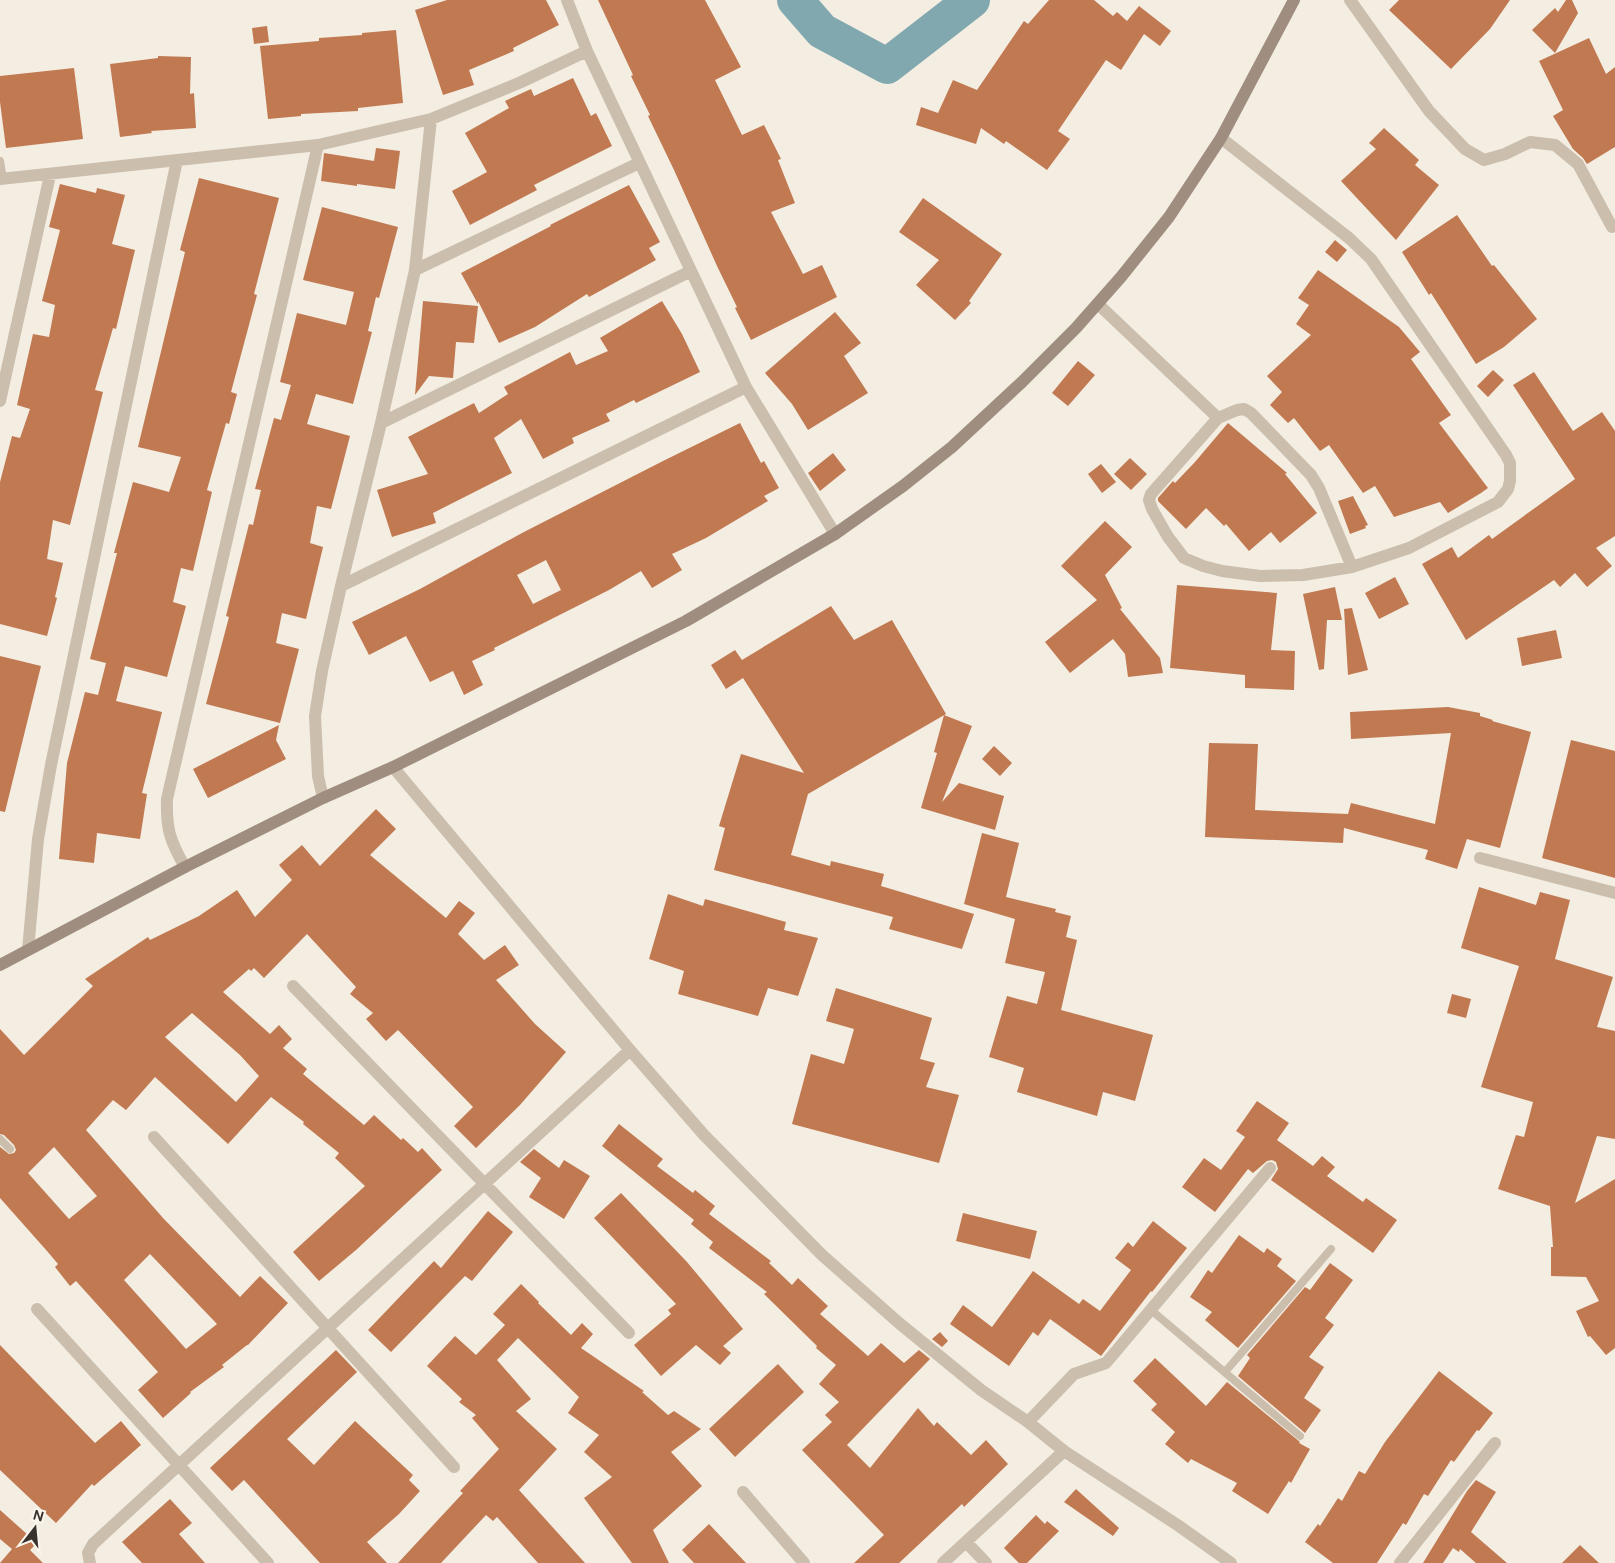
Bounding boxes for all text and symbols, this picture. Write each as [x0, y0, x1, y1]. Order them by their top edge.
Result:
north arrow [10, 1503, 60, 1553]
text: N [31, 1505, 46, 1526]

